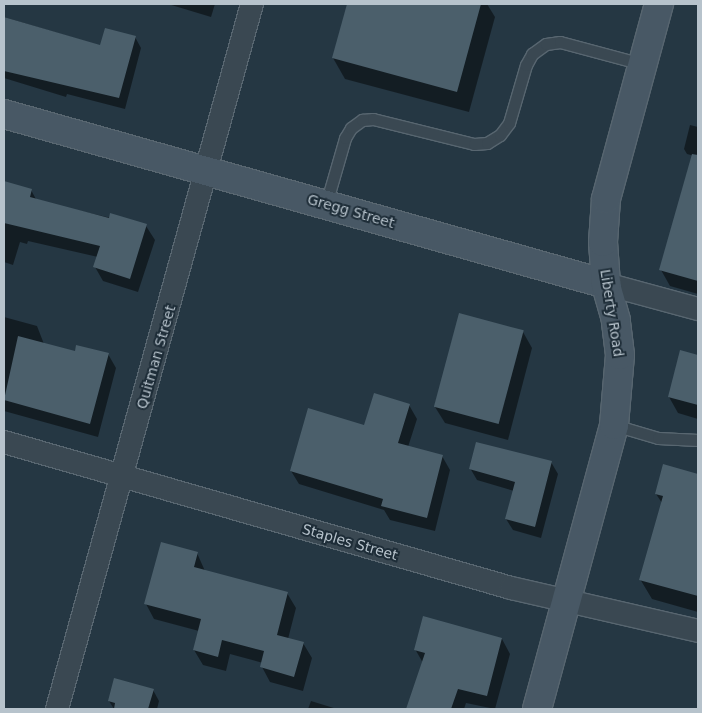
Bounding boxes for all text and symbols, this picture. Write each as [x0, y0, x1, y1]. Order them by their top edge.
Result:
street label: Gregg Street [306, 191, 396, 231]
street label: Liberty Road [597, 268, 627, 358]
street label: Quitman Street [133, 303, 179, 411]
street label: Staples Street [300, 520, 400, 564]

